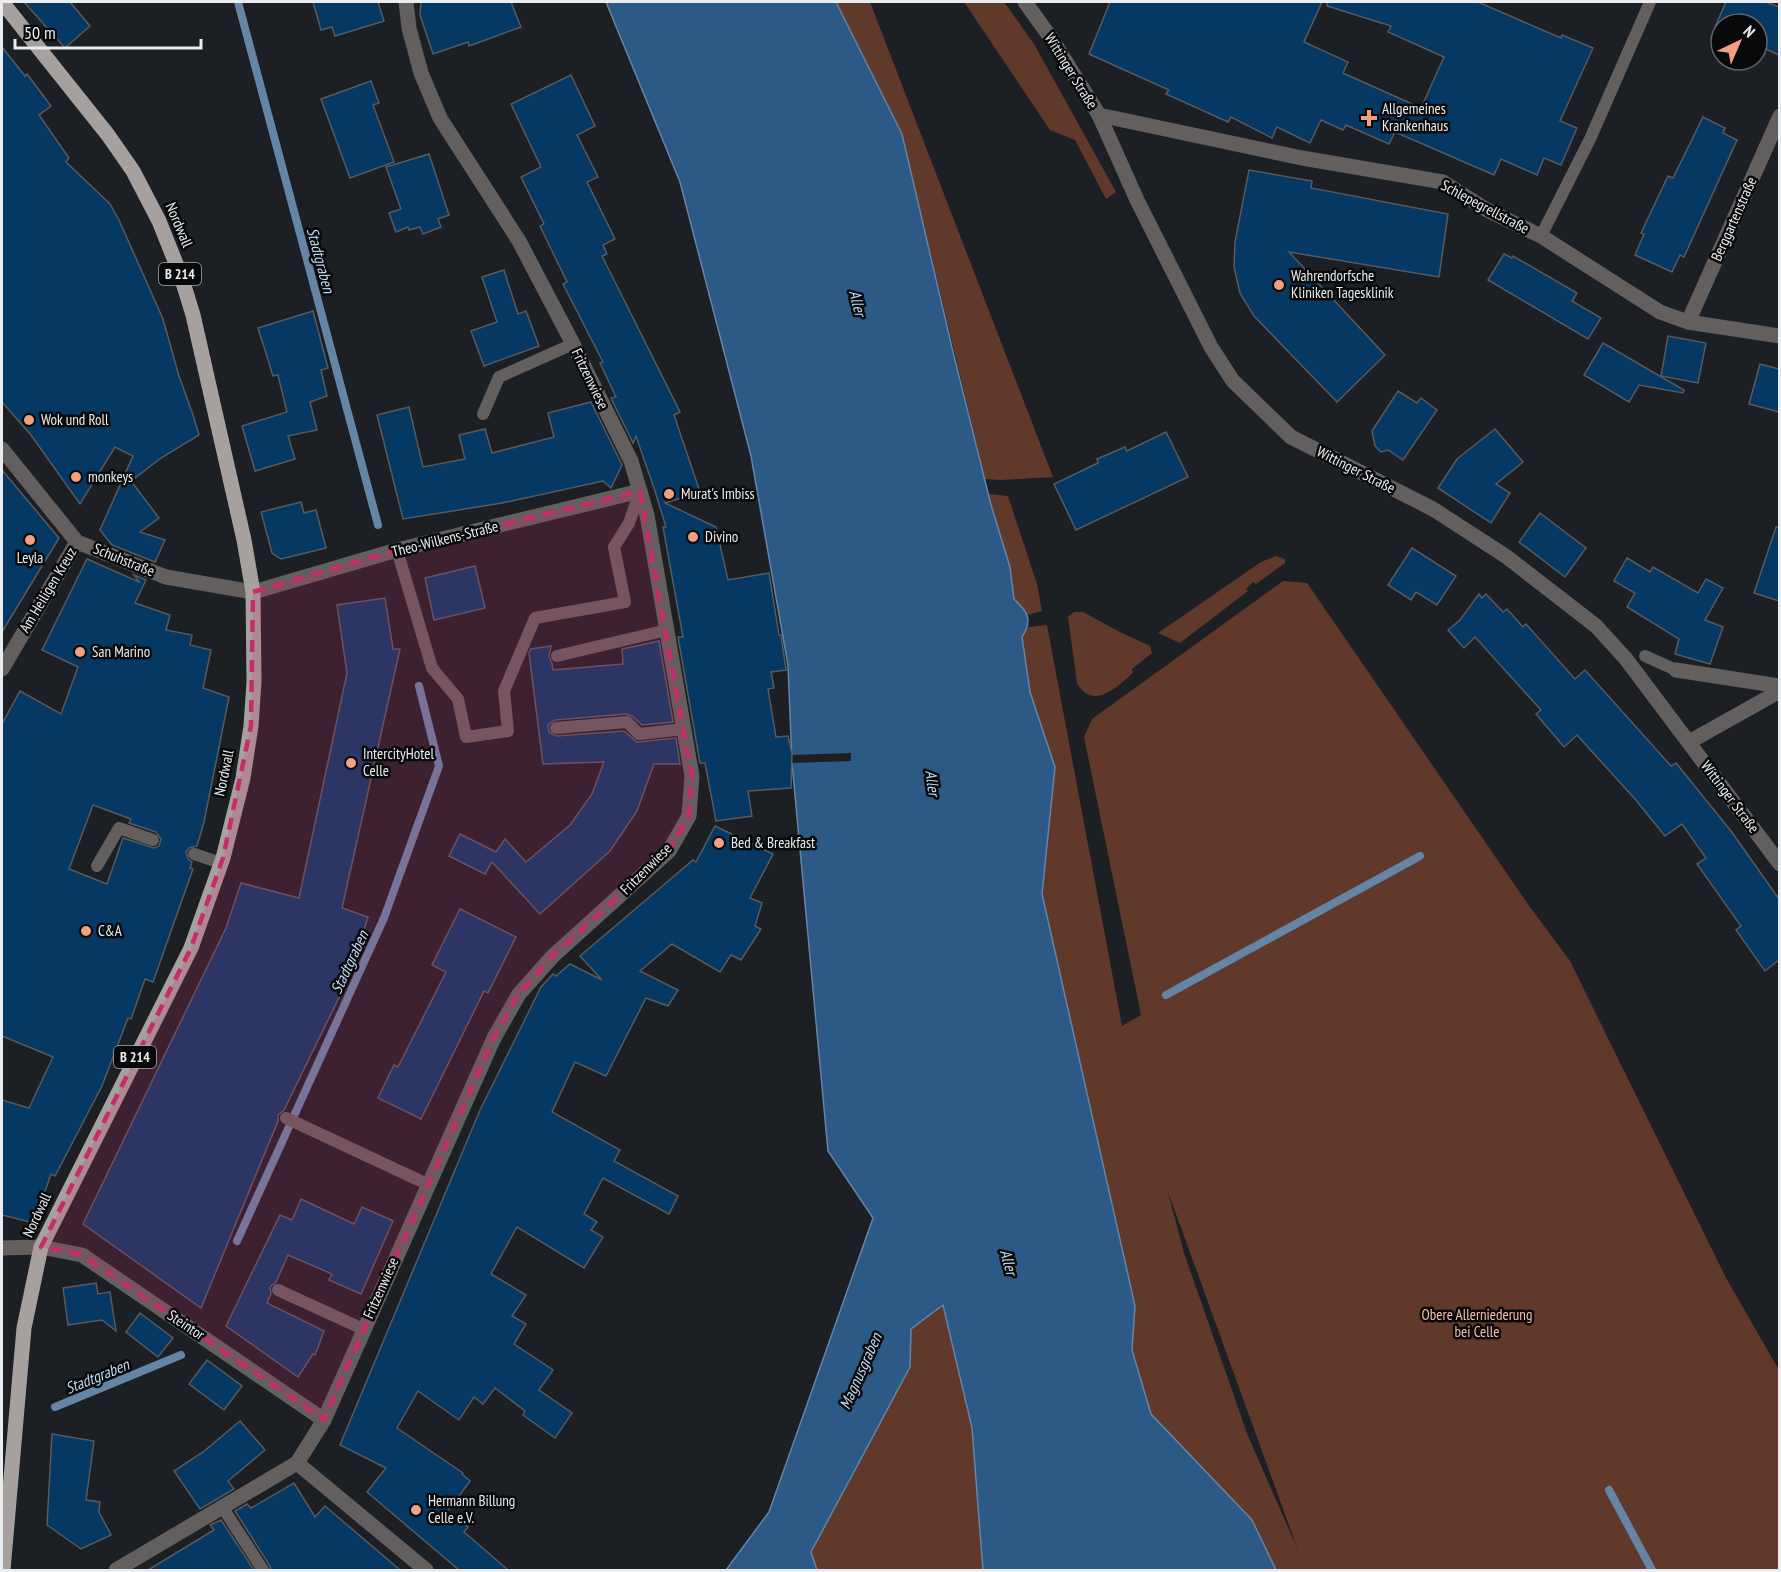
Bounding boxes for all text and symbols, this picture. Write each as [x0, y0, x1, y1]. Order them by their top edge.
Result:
scale bar [15, 12, 201, 50]
north arrow [1709, 12, 1769, 72]
text: 50 m [24, 21, 56, 44]
text: N [1739, 21, 1759, 41]
street label: Wittinger Straße [1041, 29, 1102, 112]
place label: Allgemeines Krankenhaus [1382, 99, 1448, 135]
marker: Allgemeines Krankenhaus [1360, 109, 1378, 127]
street label: Berggartenstraße [1706, 174, 1761, 264]
street label: Schlepegrellstraße [1438, 175, 1533, 238]
street label: Nordwall [162, 199, 198, 251]
water label: Stadtgraben [303, 225, 340, 296]
road number: B 214 [159, 263, 201, 285]
place label: Wahrendorfsche Kliniken Tagesklinik [1291, 266, 1394, 302]
marker: Wahrendorfsche Kliniken Tagesklinik [1272, 278, 1286, 292]
water label: Aller [845, 288, 871, 321]
street label: Fritzenwiese [568, 345, 613, 412]
place label: Wok und Roll [41, 410, 109, 429]
marker: Wok und Roll [22, 413, 36, 427]
street label: Wittinger Straße [1314, 442, 1399, 497]
place label: monkeys [88, 467, 133, 486]
marker: monkeys [69, 470, 83, 484]
place label: Murat's Imbiss [681, 484, 755, 503]
marker: Murat's Imbiss [662, 487, 676, 501]
street label: Theo-Wilkens-Straße [390, 516, 500, 561]
place label: Divino [705, 527, 738, 546]
marker: Divino [686, 530, 700, 544]
marker: Leyla [23, 533, 37, 547]
street label: Schuhstraße [91, 539, 158, 580]
street label: Am Heiligen Kreuz [15, 544, 80, 636]
place label: Leyla [17, 548, 43, 567]
place label: San Marino [92, 642, 150, 661]
marker: San Marino [73, 645, 87, 659]
place label: IntercityHotel Celle [363, 744, 434, 780]
street label: Nordwall [209, 747, 238, 798]
marker: IntercityHotel Celle [344, 756, 358, 770]
street label: Wittinger Straße [1697, 757, 1764, 837]
water label: Aller [921, 769, 945, 800]
place label: Bed & Breakfast [731, 833, 815, 852]
marker: Bed & Breakfast [712, 836, 726, 850]
street label: Fritzenwiese [616, 839, 675, 898]
place label: C&A [98, 921, 123, 940]
marker: C&A [79, 924, 93, 938]
water label: Stadtgraben [326, 926, 373, 997]
road number: B 214 [114, 1046, 156, 1068]
street label: Nordwall [18, 1189, 55, 1240]
water label: Aller [996, 1247, 1023, 1280]
street label: Fritzenwiese [359, 1254, 402, 1321]
street label: Steintor [164, 1305, 209, 1344]
park label: Obere Allerniederung bei Celle [1422, 1305, 1532, 1341]
water label: Magnusgraben [834, 1329, 886, 1412]
water label: Stadtgraben [62, 1354, 133, 1398]
place label: Hermann Billung Celle e.V. [428, 1491, 515, 1527]
marker: Hermann Billung Celle e.V. [409, 1503, 423, 1517]

